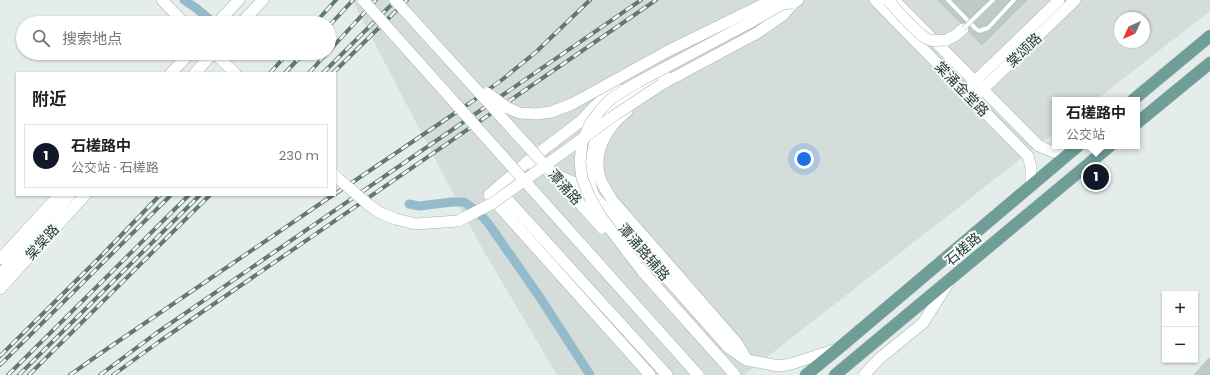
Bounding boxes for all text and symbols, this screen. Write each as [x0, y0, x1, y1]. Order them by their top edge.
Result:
north arrow [1114, 12, 1150, 48]
search box [16, 16, 336, 60]
icon: search [30, 27, 52, 49]
text: 搜索地点 [62, 28, 122, 49]
street label: 棠颂路 [1002, 28, 1046, 72]
street label: 棠涌金堂路 [930, 57, 994, 121]
text: 附近 [32, 87, 66, 111]
popup [1052, 97, 1140, 149]
text: 石槎路中 [1066, 102, 1126, 123]
text: 公交站 [1066, 125, 1105, 144]
text: 石槎路中 [71, 135, 131, 156]
text: 1 [44, 146, 48, 165]
text: 230 m [279, 146, 319, 165]
your location [794, 149, 814, 169]
text: 公交站 · 石槎路 [71, 158, 159, 177]
pin: 1 [1083, 162, 1109, 192]
street label: 潭涌路 [544, 165, 586, 209]
street label: 潭涌路辅路 [613, 219, 675, 285]
street label: 棠棠路 [21, 220, 63, 264]
street label: 石槎路 [940, 228, 986, 270]
map controls [1162, 291, 1198, 363]
button: + [1162, 291, 1198, 327]
button: − [1162, 327, 1198, 363]

